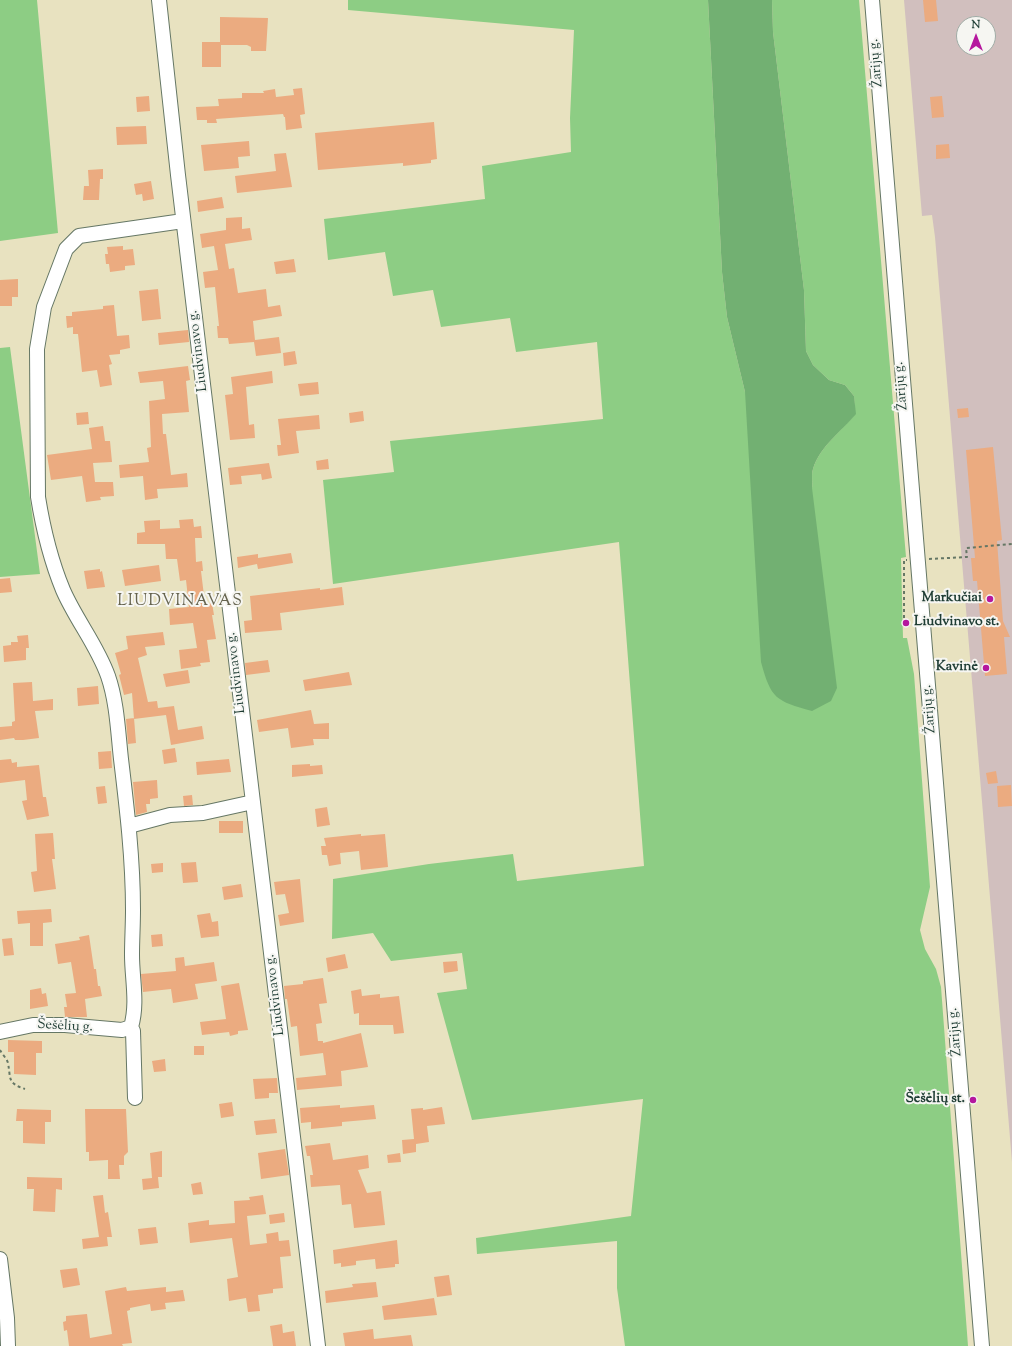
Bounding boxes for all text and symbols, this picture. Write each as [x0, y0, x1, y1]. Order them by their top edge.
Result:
north arrow [956, 16, 996, 56]
text: N [972, 17, 980, 33]
street label: Žarijų g. [867, 38, 887, 88]
street label: Liudvinavo g. [186, 309, 212, 393]
street label: Žarijų g. [892, 361, 912, 411]
place label: Markučiai [922, 591, 982, 607]
district label: LIUDVINAVAS [117, 592, 243, 612]
marker: Markučiai [985, 594, 995, 604]
place label: Liudvinavo st. [914, 615, 999, 631]
marker: Liudvinavo st. [901, 618, 911, 628]
street label: Liudvinavo g. [224, 631, 250, 715]
place label: Kavinė [936, 660, 978, 676]
marker: Kavinė [981, 663, 991, 673]
street label: Žarijų g. [920, 684, 940, 734]
street label: Liudvinavo g. [263, 953, 289, 1037]
street label: Žarijų g. [946, 1007, 966, 1057]
street label: Šešėlių g. [37, 1017, 93, 1037]
place label: Šešėlių st. [906, 1092, 965, 1108]
marker: Šešėlių st. [968, 1095, 978, 1105]

